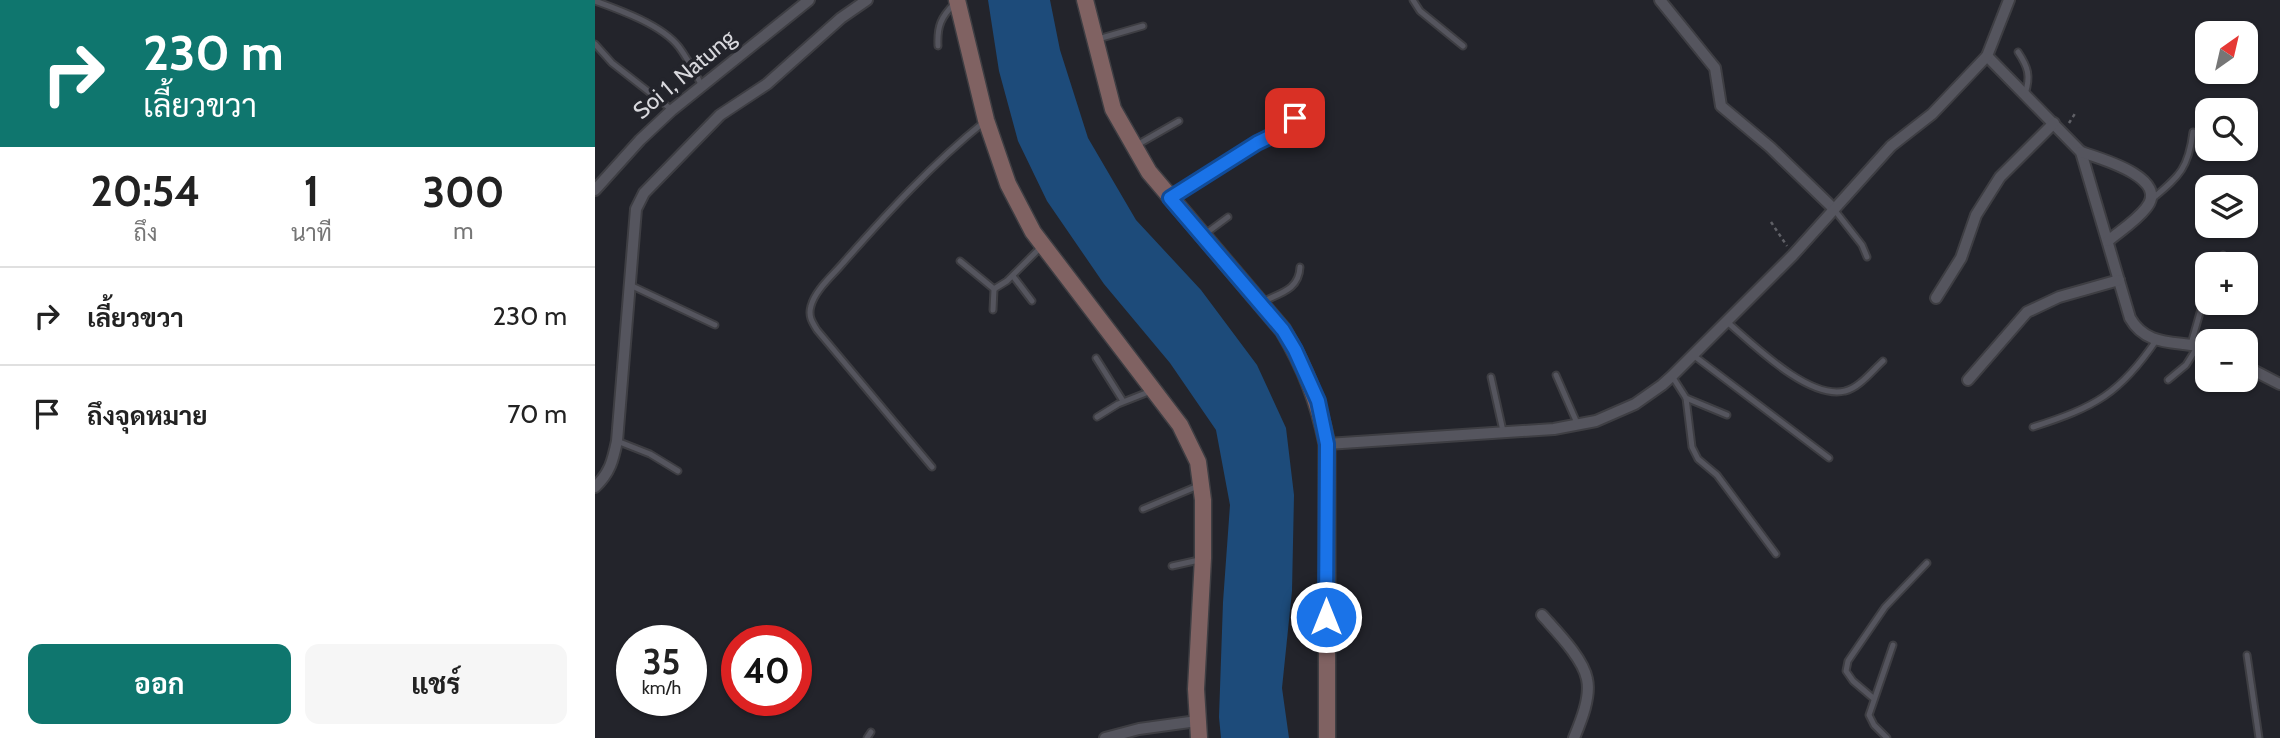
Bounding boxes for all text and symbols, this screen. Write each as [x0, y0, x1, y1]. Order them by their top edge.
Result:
north arrow [2195, 21, 2257, 84]
map controls [2195, 21, 2258, 392]
text: 230 m [143, 23, 284, 82]
street label: Soi 1, Natung [627, 23, 741, 125]
icon: right [28, 28, 119, 119]
text: เลี้ยวขวา [143, 86, 257, 125]
pin [1265, 88, 1325, 148]
button: search [2195, 98, 2258, 161]
icon: arrive [1276, 99, 1314, 137]
text: 20:54 [91, 165, 200, 217]
text: 1 [304, 165, 319, 217]
text: 300 [422, 166, 504, 218]
button: layers [2195, 175, 2258, 238]
text: m [453, 217, 474, 245]
text: ถึง [134, 219, 157, 247]
text: นาที [291, 219, 332, 247]
button: + [2195, 252, 2258, 315]
icon: right [28, 297, 66, 335]
text: 230 m [493, 300, 567, 332]
text: เลี้ยวขวา [87, 302, 184, 334]
button: − [2195, 329, 2258, 392]
icon: arrive [28, 395, 66, 433]
text: 70 m [507, 398, 567, 430]
text: ถึงจุดหมาย [87, 400, 208, 432]
position arrow [1289, 580, 1363, 654]
speed limit sign: 40 [721, 625, 812, 716]
text: 35 [643, 640, 680, 683]
button: ออก [28, 644, 291, 724]
button: แชร์ [305, 644, 567, 724]
text: km/h [642, 677, 681, 699]

